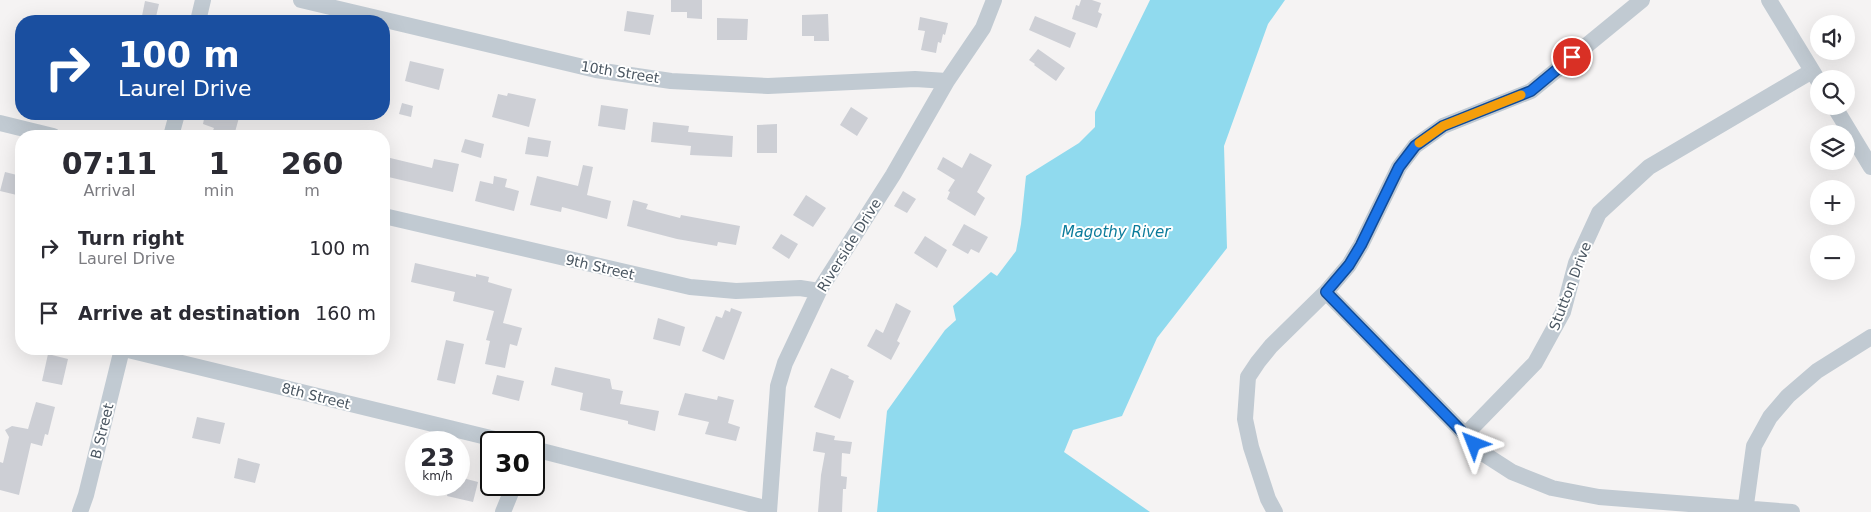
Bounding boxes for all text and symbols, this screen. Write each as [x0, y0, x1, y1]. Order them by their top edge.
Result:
map controls [1810, 15, 1855, 280]
button: sound [1810, 15, 1855, 60]
icon: right [35, 35, 100, 100]
text: 100 m [118, 35, 240, 75]
pin [1551, 36, 1593, 78]
icon: arrive [1558, 43, 1586, 71]
street label: 10th Street [580, 58, 661, 86]
button: search [1810, 70, 1855, 115]
text: Laurel Drive [118, 76, 252, 101]
button: layers [1810, 125, 1855, 170]
text: 07:11 [62, 146, 157, 181]
text: 1 [208, 146, 229, 181]
text: 260 [281, 146, 343, 181]
button: + [1810, 180, 1855, 225]
text: Arrival [83, 181, 135, 200]
text: min [204, 181, 234, 200]
text: m [304, 181, 320, 200]
street label: Riverside Drive [814, 196, 884, 294]
water label: Magothy River [1062, 223, 1171, 241]
text: Turn right [78, 227, 184, 249]
icon: right [35, 234, 63, 262]
button: − [1810, 235, 1855, 280]
text: 100 m [309, 237, 370, 259]
street label: Stutton Drive [1546, 240, 1594, 332]
text: Laurel Drive [78, 249, 175, 268]
street label: 9th Street [564, 251, 637, 283]
icon: arrive [35, 299, 63, 327]
text: Arrive at destination [78, 302, 300, 324]
text: 160 m [315, 302, 376, 324]
street label: 8th Street [280, 380, 353, 412]
street label: B Street [87, 401, 117, 460]
position arrow [1447, 417, 1499, 469]
speed limit sign: 30 [480, 431, 545, 496]
text: 23 [420, 443, 455, 472]
text: km/h [422, 469, 453, 483]

